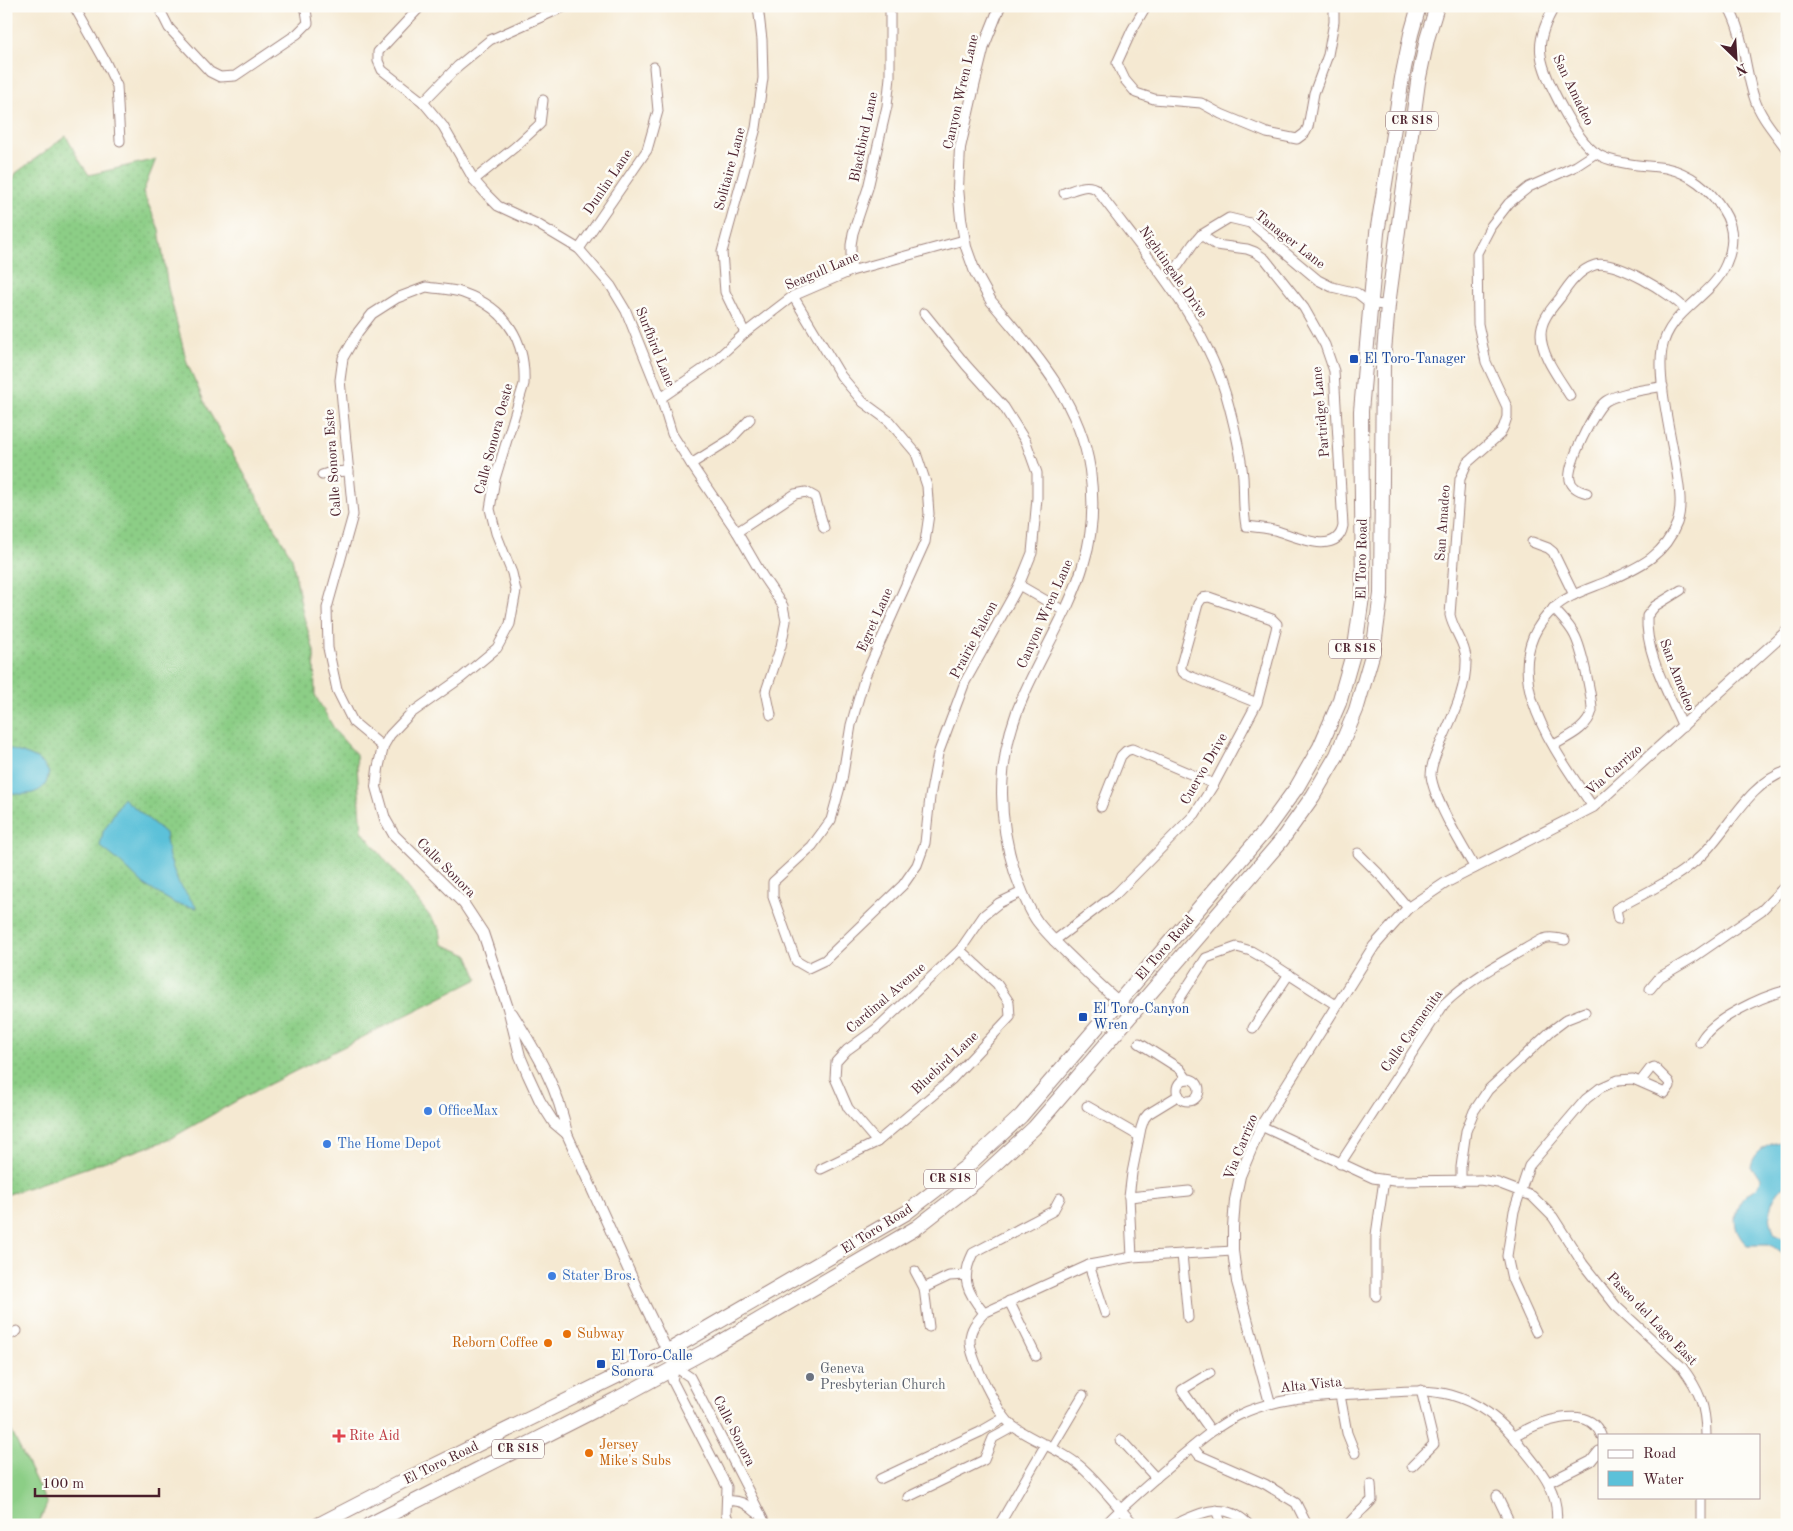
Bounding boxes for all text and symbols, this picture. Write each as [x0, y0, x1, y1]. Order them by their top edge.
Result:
north arrow [1710, 32, 1760, 82]
street label: Canyon Wren Lane [941, 33, 981, 151]
street label: San Amadeo [1550, 53, 1596, 127]
text: N [1733, 60, 1749, 78]
street label: Blackbird Lane [848, 91, 880, 183]
road number: CR S18 [1386, 112, 1438, 130]
street label: Solitaire Lane [712, 126, 748, 212]
street label: Dunlin Lane [581, 147, 635, 217]
street label: Tanager Lane [1252, 208, 1328, 272]
street label: Nightingale Drive [1136, 224, 1210, 320]
street label: Seagull Lane [783, 249, 861, 293]
street label: Surfbird Lane [633, 305, 677, 389]
place label: El Toro-Tanager [1364, 352, 1466, 366]
marker: El Toro-Tanager [1348, 353, 1360, 365]
street label: Partridge Lane [1310, 366, 1332, 458]
street label: Calle Sonora Oeste [472, 382, 516, 496]
street label: Calle Sonora Este [322, 409, 344, 517]
street label: San Amadeo [1433, 484, 1453, 562]
street label: El Toro Road [1354, 518, 1370, 600]
street label: Canyon Wren Lane [1015, 557, 1075, 671]
street label: Egret Lane [855, 586, 895, 654]
street label: Prairie Falcon [948, 598, 1001, 681]
street label: San Amedeo [1657, 637, 1697, 713]
road number: CR S18 [1329, 640, 1381, 659]
street label: Cuervo Drive [1178, 731, 1230, 807]
street label: Via Carrizo [1583, 742, 1645, 798]
street label: Calle Sonora [414, 836, 478, 900]
street label: El Toro Road [1133, 913, 1197, 983]
street label: Cardinal Avenue [844, 960, 928, 1036]
street label: Calle Carmenita [1378, 987, 1446, 1075]
place label: El Toro-Canyon Wren [1093, 1002, 1190, 1032]
marker: El Toro-Canyon Wren [1077, 1011, 1089, 1023]
street label: Bluebird Lane [909, 1029, 981, 1097]
place label: OfficeMax [438, 1104, 498, 1118]
marker: OfficeMax [422, 1105, 434, 1117]
street label: Via Carrizo [1221, 1112, 1261, 1182]
place label: The Home Depot [337, 1137, 441, 1151]
marker: The Home Depot [321, 1138, 333, 1150]
road number: CR S18 [924, 1170, 976, 1188]
street label: El Toro Road [839, 1202, 915, 1256]
place label: Stater Bros. [562, 1269, 636, 1283]
marker: Stater Bros. [546, 1270, 558, 1282]
street label: Paseo del Lago East [1604, 1270, 1700, 1368]
place label: Subway [577, 1327, 625, 1341]
marker: Subway [561, 1328, 573, 1340]
place label: Reborn Coffee [452, 1336, 538, 1350]
marker: Reborn Coffee [542, 1337, 554, 1349]
place label: El Toro-Calle Sonora [611, 1349, 693, 1379]
marker: El Toro-Calle Sonora [595, 1358, 607, 1370]
place label: Geneva Presbyterian Church [820, 1362, 946, 1392]
marker: Geneva Presbyterian Church [804, 1371, 816, 1383]
street label: Alta Vista [1279, 1375, 1343, 1395]
street label: Calle Sonora [710, 1394, 758, 1469]
place label: Rite Aid [349, 1429, 400, 1443]
marker: Rite Aid [333, 1430, 345, 1442]
legend [1598, 1434, 1760, 1498]
place label: Jersey Mike's Subs [599, 1438, 671, 1468]
street label: El Toro Road [401, 1439, 481, 1487]
road number: CR S18 [492, 1440, 544, 1458]
marker: Jersey Mike's Subs [583, 1447, 595, 1459]
text: Road [1643, 1447, 1677, 1462]
scale bar [35, 1466, 159, 1498]
text: Water [1643, 1473, 1684, 1488]
text: 100 m [42, 1477, 84, 1492]

